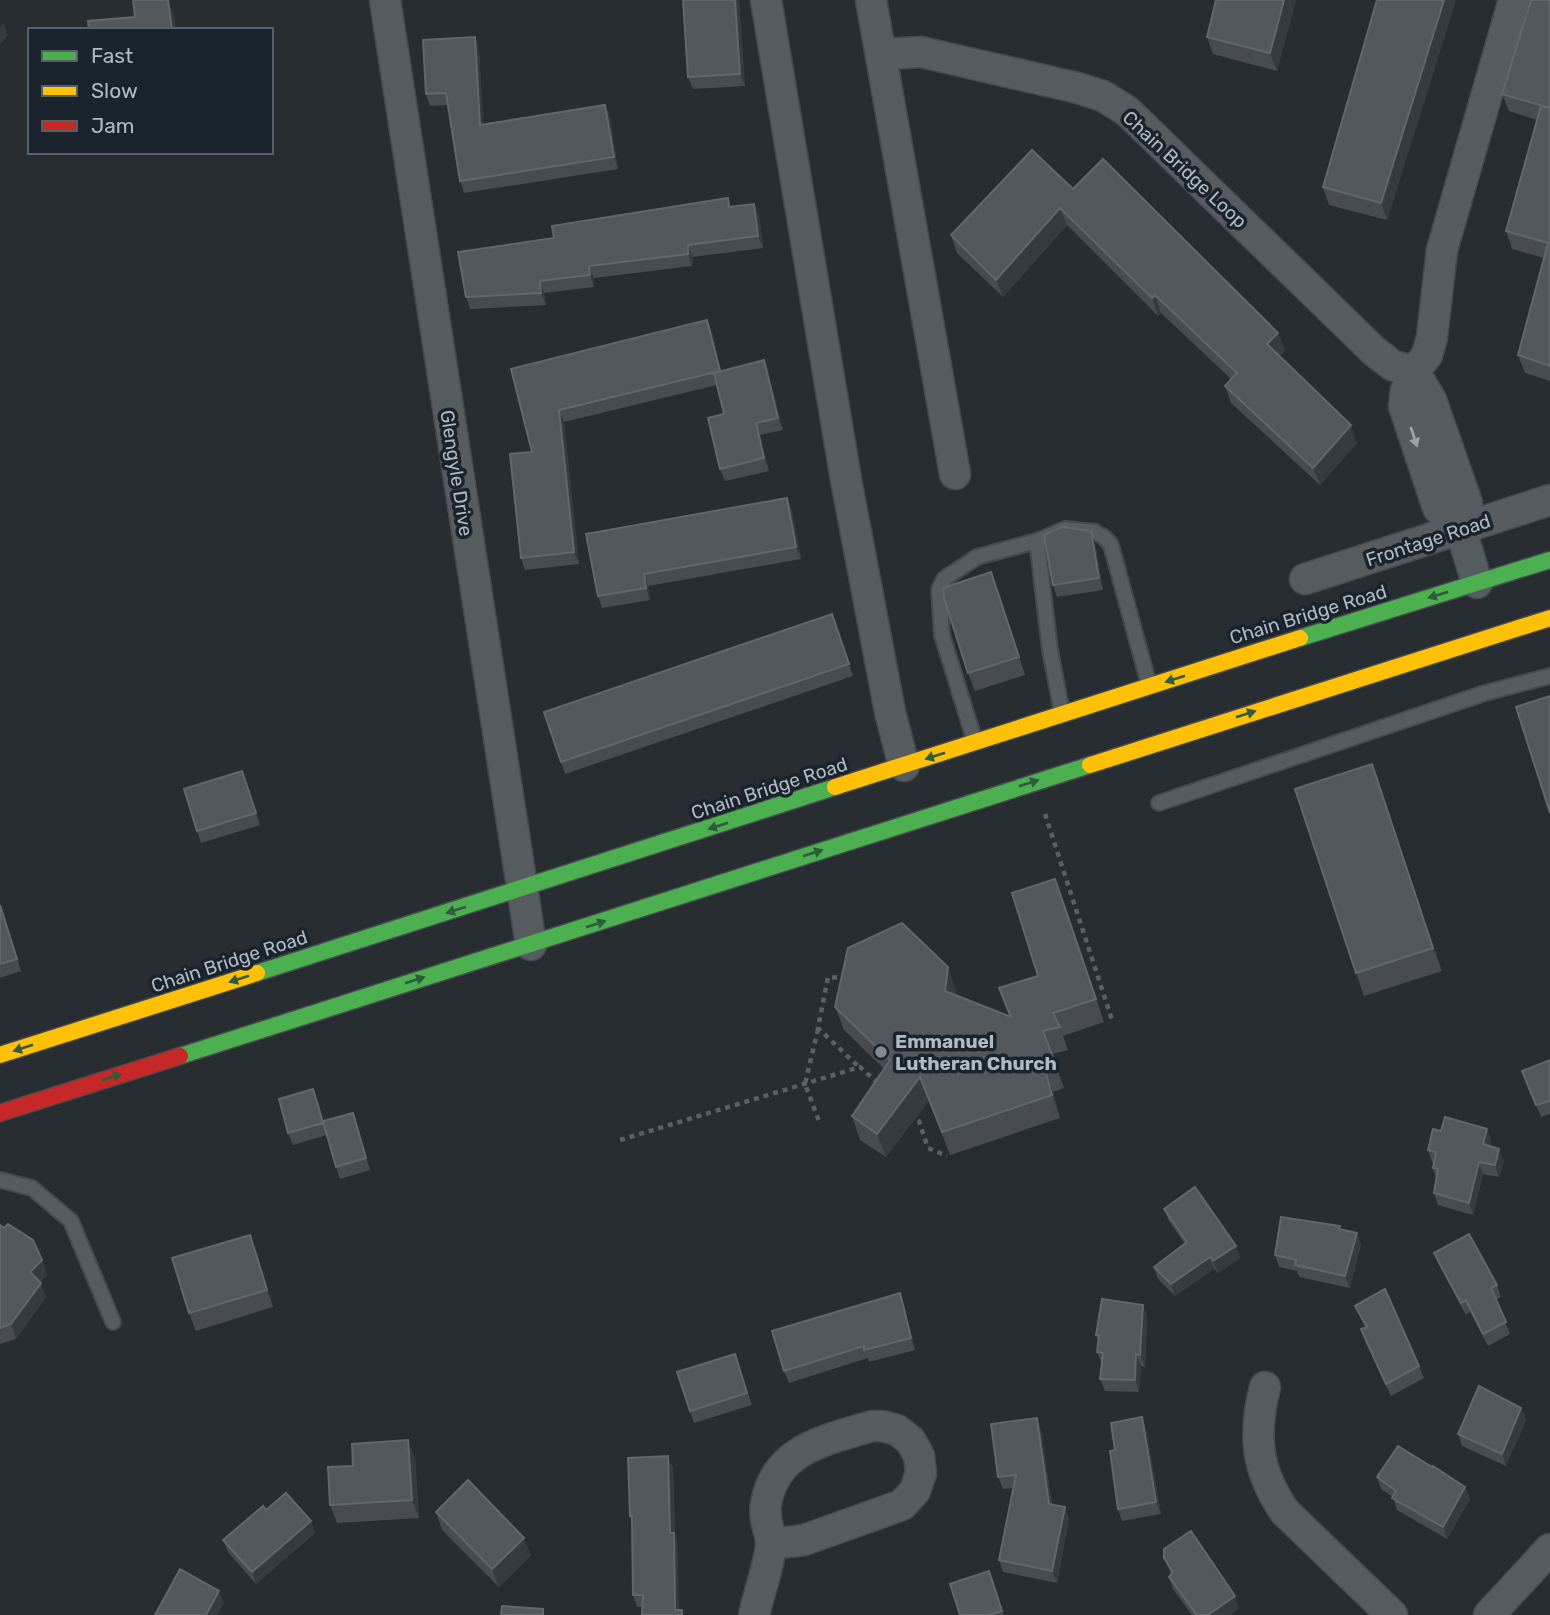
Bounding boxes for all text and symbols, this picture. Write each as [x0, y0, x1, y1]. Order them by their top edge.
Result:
legend [28, 28, 273, 154]
text: Fast [91, 43, 133, 68]
text: Slow [91, 78, 138, 103]
street label: Chain Bridge Loop [1118, 106, 1252, 233]
text: Jam [91, 113, 135, 138]
street label: Glengyle Drive [435, 408, 478, 538]
one-way arrow [1409, 427, 1420, 448]
street label: Frontage Road [1363, 509, 1493, 571]
street label: Chain Bridge Road [1227, 580, 1389, 649]
one-way arrow [1427, 590, 1448, 601]
one-way arrow [1164, 674, 1185, 684]
one-way arrow [1235, 709, 1256, 719]
one-way arrow [924, 751, 945, 762]
street label: Chain Bridge Road [688, 752, 850, 825]
one-way arrow [1019, 777, 1040, 788]
one-way arrow [708, 821, 729, 832]
one-way arrow [802, 848, 823, 858]
one-way arrow [446, 906, 467, 916]
one-way arrow [586, 918, 607, 928]
street label: Chain Bridge Road [148, 925, 310, 998]
one-way arrow [229, 975, 250, 985]
one-way arrow [405, 975, 426, 985]
place label: Emmanuel Lutheran Church [895, 1030, 1057, 1075]
one-way arrow [12, 1044, 33, 1054]
marker: Emmanuel Lutheran Church [873, 1044, 889, 1060]
one-way arrow [101, 1072, 122, 1082]

